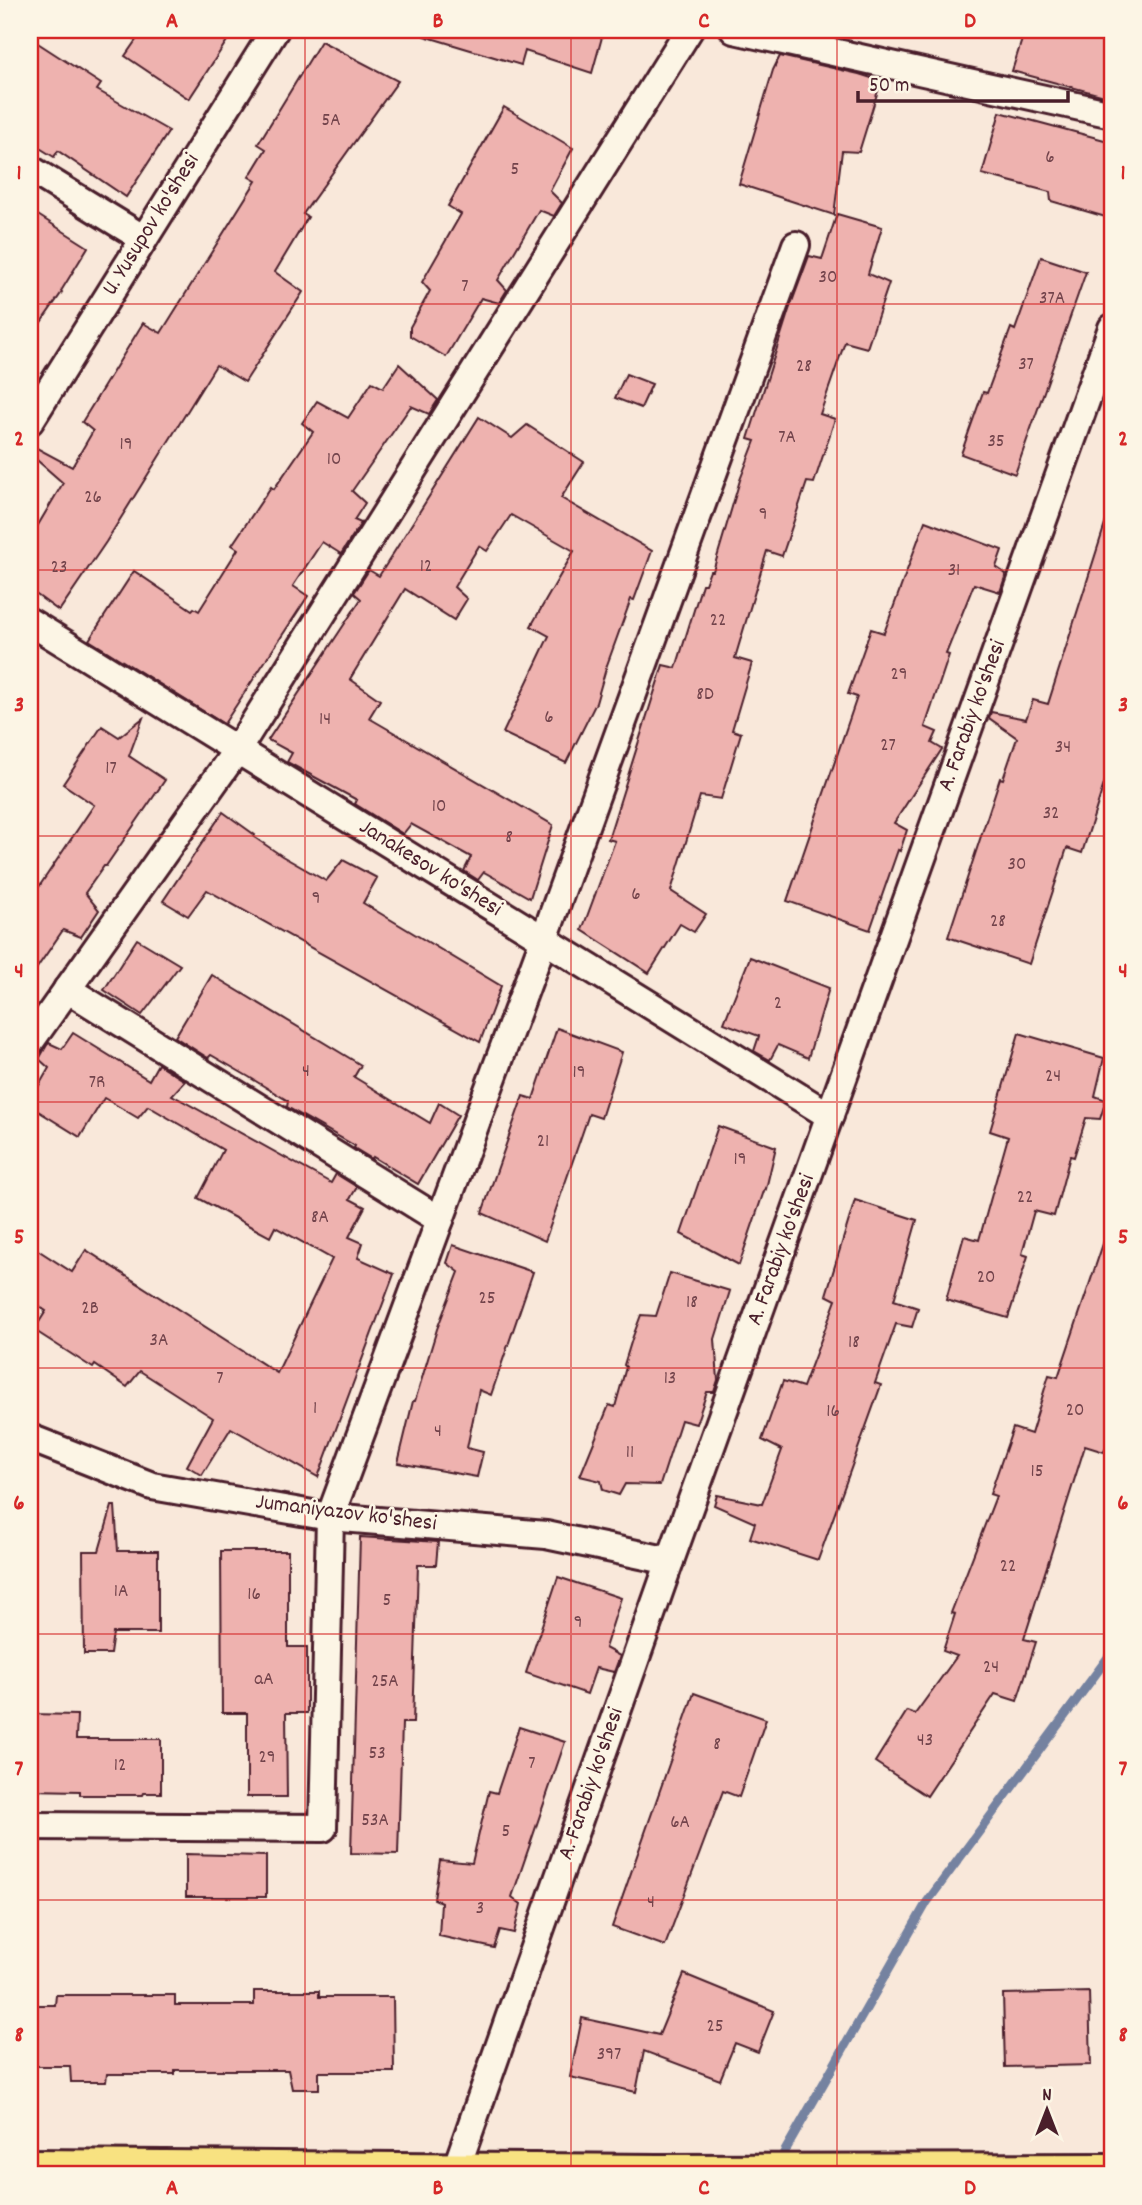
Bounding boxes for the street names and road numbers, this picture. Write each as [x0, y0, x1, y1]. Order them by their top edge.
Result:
street label: U. Yusupov ko'shesi [95, 147, 209, 303]
street label: A. Farabiy ko'shesi [930, 636, 1016, 796]
street label: Janakesov ko'shesi [352, 812, 508, 926]
street label: A. Farabiy ko'shesi [739, 1170, 825, 1330]
street label: Jumaniyazov ko'shesi [254, 1487, 438, 1541]
street label: A. Farabiy ko'shesi [550, 1703, 634, 1865]

